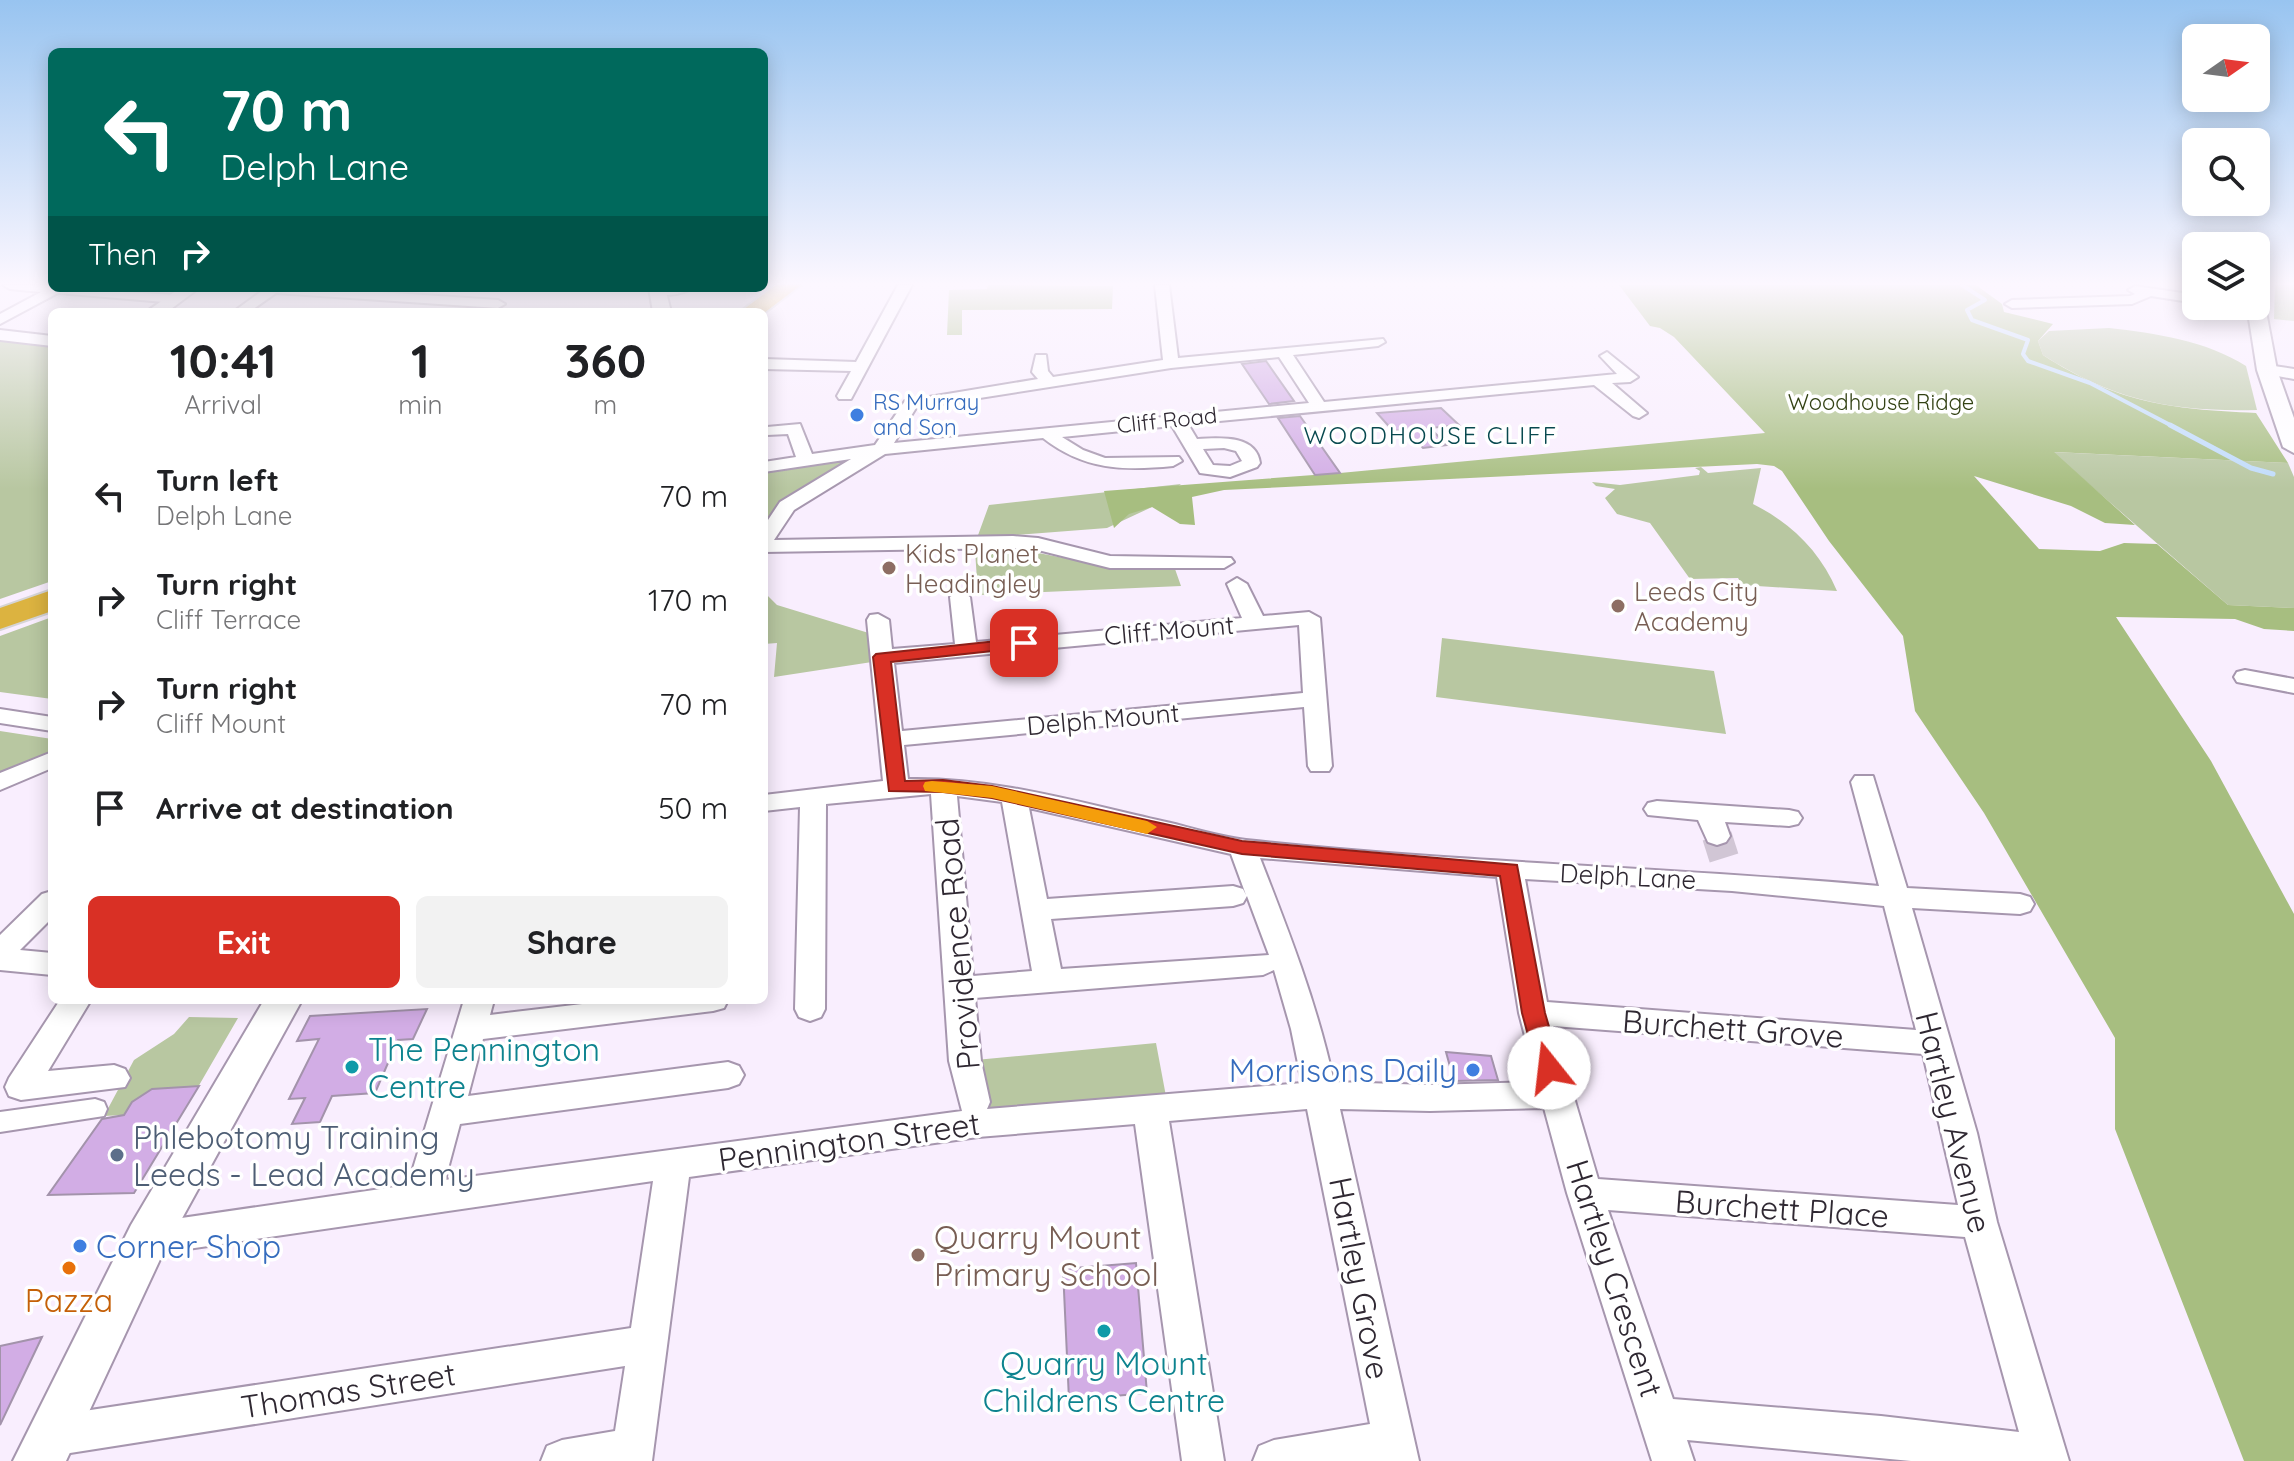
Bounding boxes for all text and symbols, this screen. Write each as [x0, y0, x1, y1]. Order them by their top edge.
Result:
north arrow [2182, 24, 2270, 112]
map controls [2182, 24, 2270, 320]
text: 70 m [220, 75, 352, 145]
icon: left [88, 80, 192, 184]
button: search [2182, 128, 2270, 216]
text: Delph Lane [220, 144, 409, 189]
icon: right [173, 232, 217, 276]
button: layers [2182, 232, 2270, 320]
text: Then [88, 235, 157, 273]
text: 10:41 [170, 330, 277, 390]
text: 1 [411, 330, 430, 390]
text: 360 [564, 330, 646, 390]
text: Arrival [184, 388, 262, 421]
text: min [398, 388, 443, 421]
text: m [593, 388, 617, 421]
place label: RS Murray and Son [873, 388, 979, 441]
park label: Woodhouse Ridge [1788, 388, 1974, 416]
street label: Cliff Road [1116, 401, 1218, 439]
marker: RS Murray and Son [848, 406, 866, 424]
district label: WOODHOUSE CLIFF [1304, 420, 1558, 450]
text: Turn left [156, 461, 279, 499]
icon: left [88, 474, 132, 518]
text: 70 m [659, 477, 728, 515]
text: Delph Lane [156, 499, 293, 532]
place label: Kids Planet Headingley [905, 537, 1042, 600]
marker: Kids Planet Headingley [880, 559, 898, 577]
text: Turn right [156, 565, 297, 603]
place label: Leeds City Academy [1634, 575, 1758, 638]
icon: right [88, 578, 132, 622]
text: 170 m [648, 581, 728, 619]
marker: Leeds City Academy [1609, 597, 1627, 615]
text: Cliff Terrace [156, 603, 301, 636]
street label: Cliff Mount [1103, 608, 1235, 652]
pin [990, 609, 1058, 677]
icon: arrive [1002, 621, 1046, 665]
text: Turn right [156, 669, 297, 707]
icon: right [88, 682, 132, 726]
text: 70 m [659, 685, 728, 723]
street label: Delph Mount [1025, 696, 1181, 742]
text: Cliff Mount [156, 707, 286, 740]
icon: arrive [88, 786, 132, 830]
text: Arrive at destination [156, 789, 454, 827]
text: 50 m [658, 789, 728, 827]
street label: Providence Road [926, 817, 988, 1071]
street label: Delph Lane [1559, 856, 1697, 896]
button: Exit [88, 896, 400, 988]
button: Share [416, 896, 728, 988]
street label: Burchett Grove [1621, 1000, 1845, 1056]
street label: Hartley Avenue [1907, 1007, 2001, 1237]
position arrow [1507, 1026, 1591, 1110]
place label: The Pennington Centre [368, 1029, 600, 1106]
place label: Morrisons Daily [1229, 1050, 1457, 1090]
marker: The Pennington Centre [343, 1058, 361, 1076]
marker: Morrisons Daily [1464, 1061, 1482, 1079]
street label: Pennington Street [716, 1103, 982, 1179]
place label: Phlebotomy Training Leeds - Lead Academy [133, 1117, 475, 1194]
marker: Phlebotomy Training Leeds - Lead Academy [108, 1146, 126, 1164]
street label: Hartley Crescent [1558, 1154, 1672, 1402]
street label: Hartley Grove [1321, 1173, 1399, 1383]
street label: Burchett Place [1674, 1181, 1890, 1235]
place label: Quarry Mount Primary School [934, 1217, 1159, 1294]
place label: Corner Shop [96, 1226, 281, 1266]
marker: Corner Shop [71, 1237, 89, 1255]
marker: Quarry Mount Primary School [909, 1246, 927, 1264]
marker: Pazza [60, 1259, 78, 1277]
place label: Pazza [25, 1280, 113, 1320]
marker: Quarry Mount Childrens Centre [1095, 1322, 1113, 1340]
place label: Quarry Mount Childrens Centre [983, 1343, 1225, 1420]
street label: Thomas Street [238, 1353, 458, 1427]

